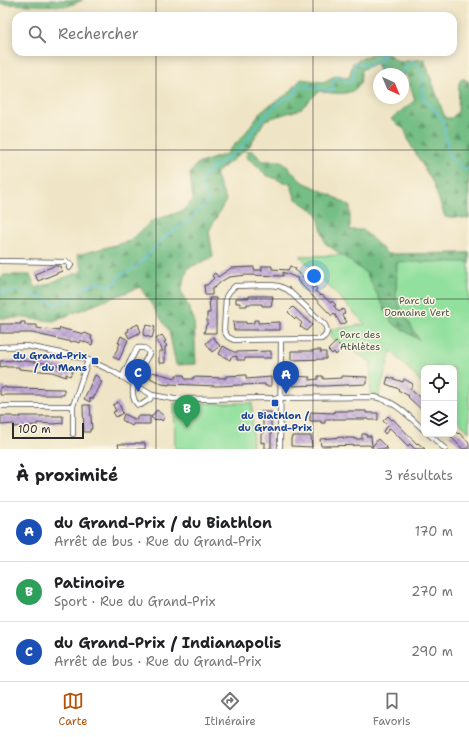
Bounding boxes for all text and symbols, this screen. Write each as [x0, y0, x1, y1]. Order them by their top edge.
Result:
search box [12, 12, 457, 56]
icon: search [26, 23, 48, 45]
text: Rechercher [58, 24, 139, 44]
north arrow [373, 68, 409, 104]
your location [304, 266, 324, 286]
park label: Parc du Domaine Vert [384, 294, 450, 319]
park label: Parc des Athlètes [340, 328, 380, 353]
place label: du Grand-Prix / du Mans [13, 349, 87, 374]
marker: du Grand-Prix / du Mans [90, 356, 100, 366]
pin: C [125, 359, 151, 392]
pin: A [273, 361, 299, 394]
map controls [421, 365, 457, 437]
button: locate [421, 365, 457, 401]
pin: B [174, 395, 200, 428]
marker: du Biathlon / du Grand-Prix [270, 398, 280, 408]
button: layers [421, 401, 457, 437]
place label: du Biathlon / du Grand-Prix [238, 409, 312, 434]
scale bar [12, 421, 84, 440]
text: 100 m [18, 422, 51, 437]
text: À proximité [16, 464, 118, 486]
text: 3 résultats [384, 467, 453, 484]
text: du Grand-Prix / du Biathlon [54, 513, 272, 533]
text: A [24, 523, 34, 540]
text: 170 m [415, 523, 453, 540]
text: Arrêt de bus · Rue du Grand-Prix [54, 533, 261, 550]
text: Patinoire [54, 573, 125, 593]
text: B [25, 583, 33, 600]
text: 270 m [411, 583, 453, 600]
text: Sport · Rue du Grand-Prix [54, 593, 216, 610]
text: du Grand-Prix / Indianapolis [54, 633, 282, 653]
text: C [25, 643, 33, 660]
text: 290 m [411, 643, 453, 660]
text: Arrêt de bus · Rue du Grand-Prix [54, 653, 261, 670]
tab: Carte [59, 690, 87, 729]
tab: Itinéraire [205, 690, 256, 729]
tab: Favoris [373, 690, 410, 729]

